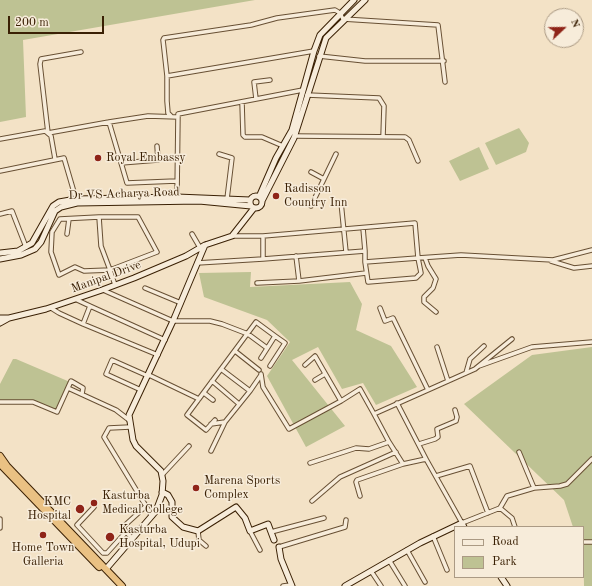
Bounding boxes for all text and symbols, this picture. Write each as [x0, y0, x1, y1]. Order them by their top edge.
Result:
scale bar [10, 8, 106, 34]
north arrow [544, 8, 584, 48]
text: 200 m [15, 17, 49, 29]
text: N [568, 18, 581, 30]
place label: Royal Embassy [106, 151, 186, 165]
marker: Royal Embassy [93, 153, 103, 163]
place label: Radisson Country Inn [284, 182, 347, 210]
street label: Dr VS Acharya Road [68, 185, 180, 203]
marker: Radisson Country Inn [271, 191, 281, 201]
street label: Manipal Drive [69, 258, 143, 296]
place label: Marena Sports Complex [204, 474, 280, 502]
marker: Marena Sports Complex [191, 483, 201, 493]
place label: Kasturba Medical College [102, 489, 183, 517]
place label: KMC Hospital [28, 495, 71, 523]
marker: Kasturba Medical College [89, 498, 99, 508]
marker: KMC Hospital [74, 503, 86, 515]
place label: Kasturba Hospital, Udupi [119, 523, 200, 551]
legend [454, 526, 584, 578]
marker: Home Town Galleria [38, 530, 48, 540]
marker: Kasturba Hospital, Udupi [104, 531, 116, 543]
text: Road [492, 536, 519, 548]
place label: Home Town Galleria [11, 541, 75, 569]
text: Park [492, 556, 517, 568]

